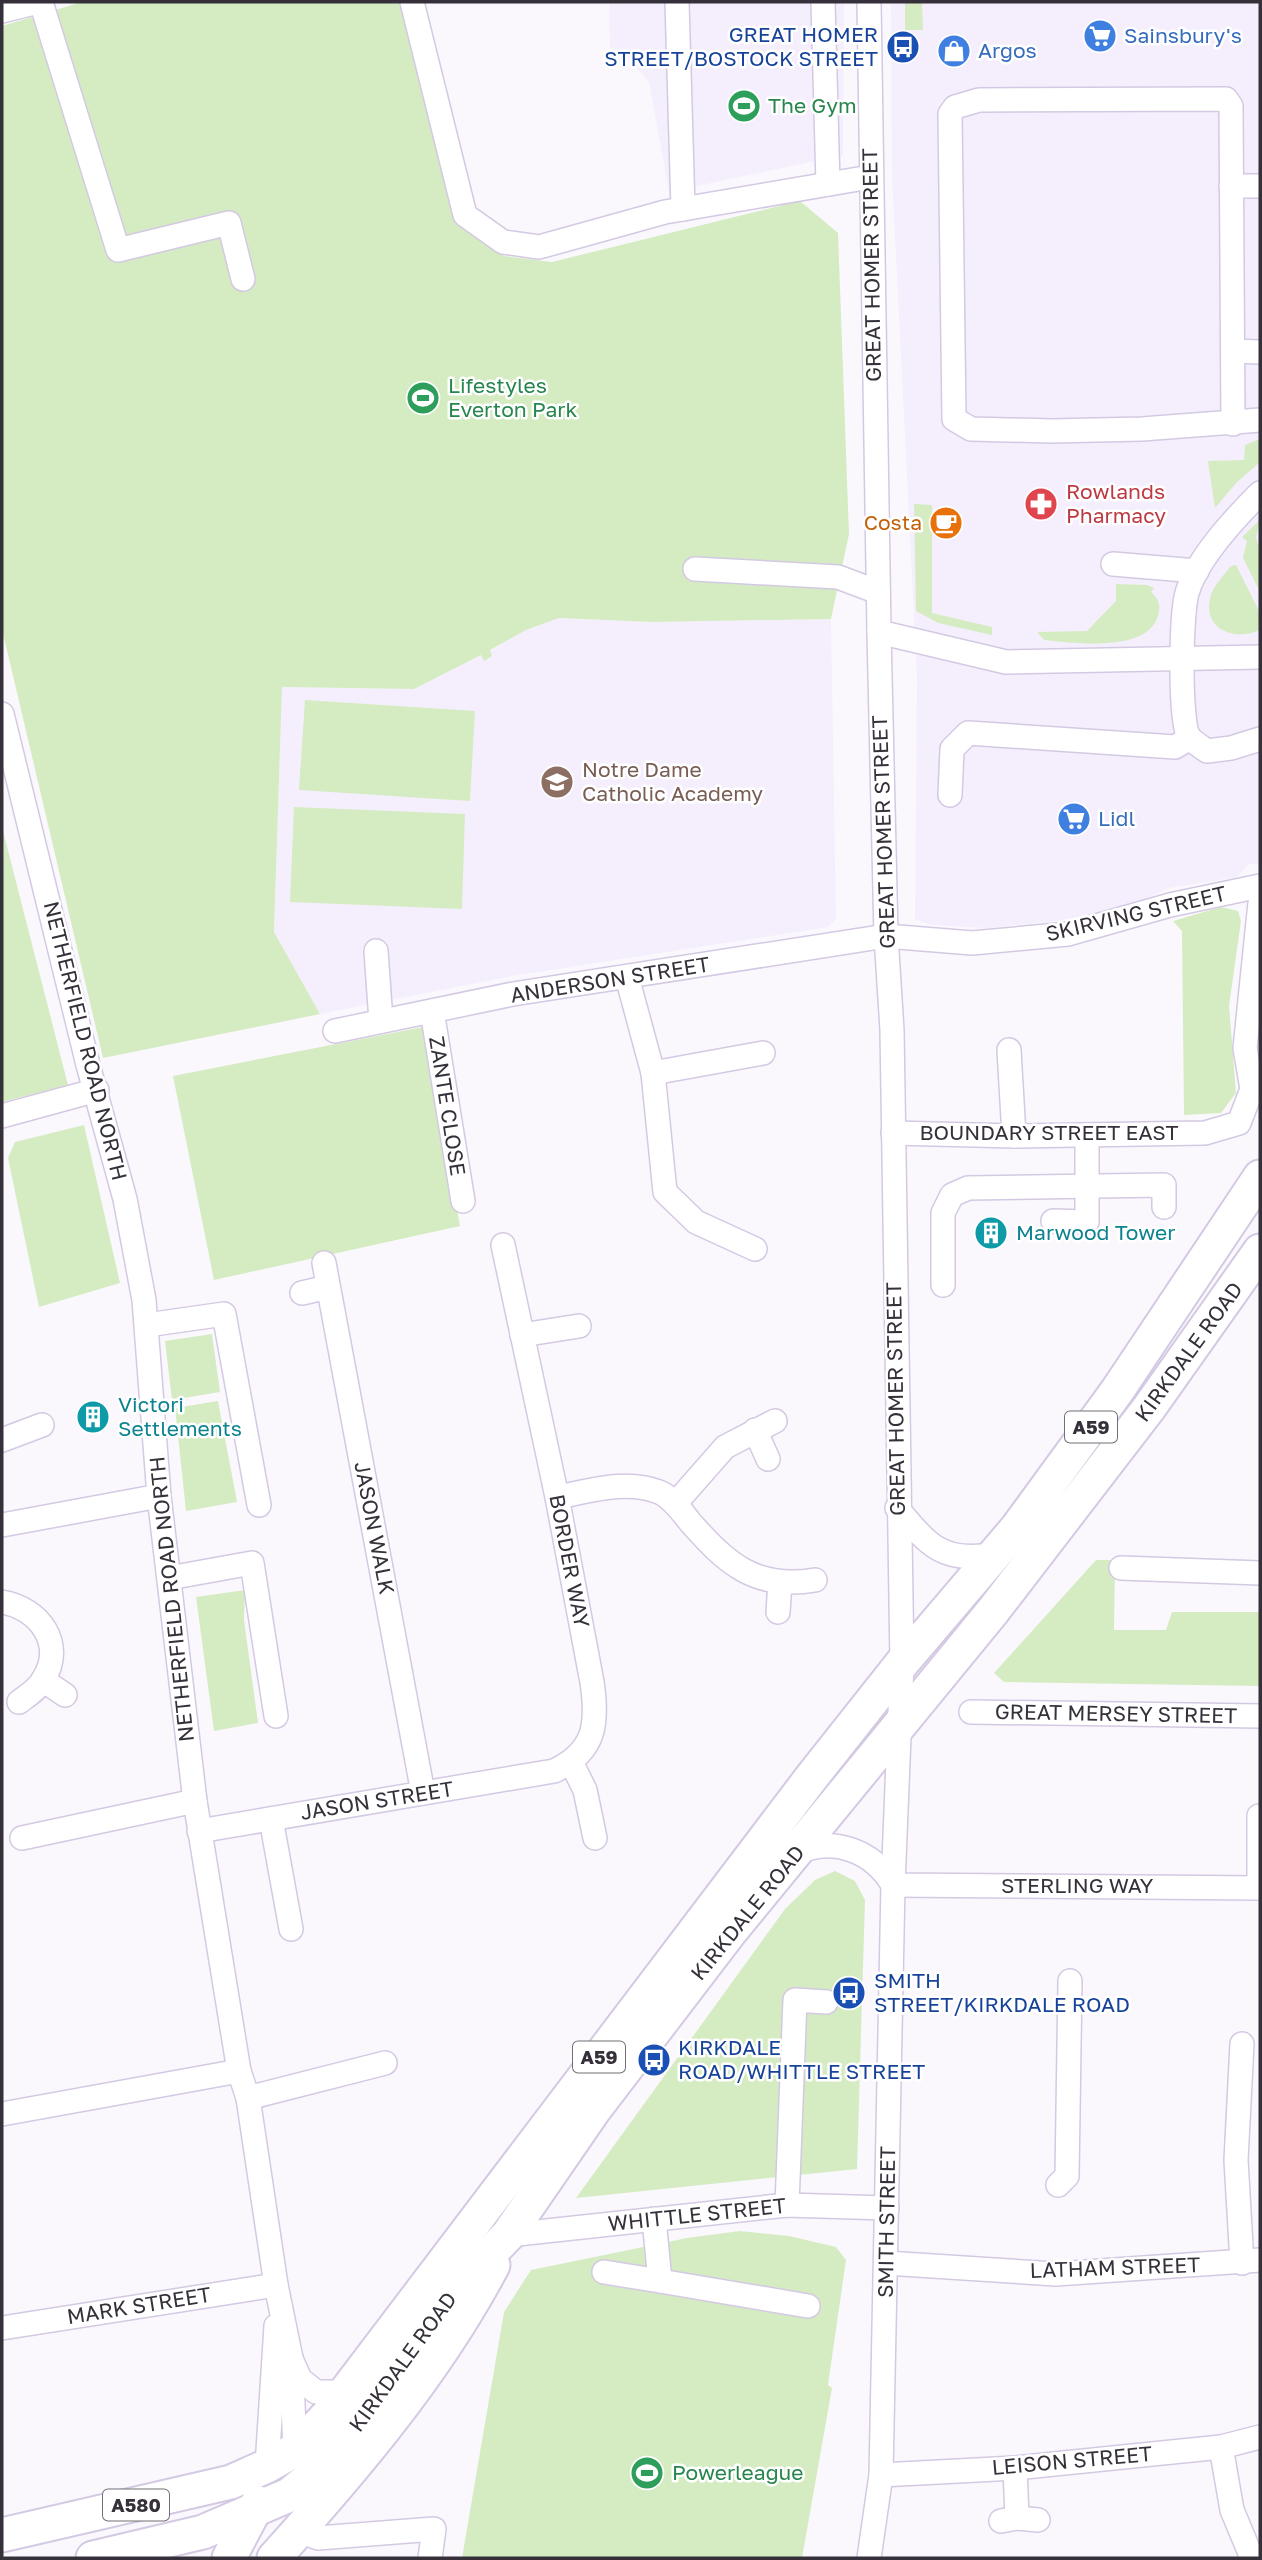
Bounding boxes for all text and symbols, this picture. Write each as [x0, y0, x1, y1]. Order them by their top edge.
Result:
supermarket icon: Sainsbury's [1081, 17, 1119, 55]
place label: GREAT HOMER STREET/BOSTOCK STREET [604, 21, 878, 71]
place label: Sainsbury's [1124, 22, 1242, 48]
bus stop icon: GREAT HOMER STREET/BOSTOCK STREET [884, 28, 922, 66]
shop icon: Argos [935, 32, 973, 70]
place label: Argos [978, 37, 1037, 63]
sports icon: The Gym [725, 87, 763, 125]
place label: The Gym [768, 92, 857, 118]
street label: GREAT HOMER STREET [856, 148, 886, 382]
place label: Lifestyles Everton Park [448, 372, 577, 422]
sports icon: Lifestyles Everton Park [404, 379, 442, 417]
place label: Rowlands Pharmacy [1066, 478, 1166, 528]
pharmacy icon: Rowlands Pharmacy [1022, 485, 1060, 523]
cafe icon: Costa [927, 504, 965, 542]
place label: Costa [864, 509, 922, 535]
street label: GREAT HOMER STREET [866, 715, 900, 949]
place label: Notre Dame Catholic Academy [582, 756, 763, 806]
school or university icon: Notre Dame Catholic Academy [538, 763, 576, 801]
supermarket icon: Lidl [1055, 800, 1093, 838]
place label: Lidl [1098, 805, 1135, 831]
street label: SKIRVING STREET [1043, 880, 1229, 946]
street label: NETHERFIELD ROAD NORTH [39, 898, 133, 1183]
street label: ANDERSON STREET [508, 950, 711, 1008]
street label: ZANTE CLOSE [424, 1034, 472, 1177]
street label: BOUNDARY STREET EAST [919, 1119, 1179, 1145]
building icon: Marwood Tower [972, 1214, 1010, 1252]
place label: Marwood Tower [1016, 1219, 1175, 1245]
street label: KIRKDALE ROAD [1129, 1276, 1248, 1426]
street label: GREAT HOMER STREET [880, 1282, 910, 1516]
place label: Victori Settlements [118, 1391, 242, 1441]
building icon: Victori Settlements [74, 1398, 112, 1436]
road number: A59 [1065, 1412, 1117, 1442]
street label: NETHERFIELD ROAD NORTH [143, 1455, 199, 1743]
street label: JASON WALK [349, 1459, 401, 1596]
street label: BORDER WAY [544, 1492, 596, 1630]
street label: GREAT MERSEY STREET [995, 1698, 1237, 1728]
street label: JASON STREET [299, 1775, 455, 1825]
street label: KIRKDALE ROAD [685, 1840, 810, 1985]
street label: STERLING WAY [1001, 1872, 1154, 1898]
place label: SMITH STREET/KIRKDALE ROAD [874, 1967, 1130, 2017]
bus stop icon: SMITH STREET/KIRKDALE ROAD [830, 1974, 868, 2012]
place label: KIRKDALE ROAD/WHITTLE STREET [678, 2034, 925, 2084]
road number: A59 [573, 2041, 625, 2072]
bus stop icon: KIRKDALE ROAD/WHITTLE STREET [635, 2041, 673, 2079]
street label: SMITH STREET [872, 2146, 900, 2298]
street label: WHITTLE STREET [607, 2192, 787, 2236]
street label: LATHAM STREET [1029, 2251, 1201, 2283]
street label: MARK STREET [65, 2281, 213, 2329]
street label: KIRKDALE ROAD [343, 2286, 462, 2436]
street label: LEISON STREET [991, 2440, 1153, 2480]
sports icon: Powerleague [628, 2454, 666, 2492]
place label: Powerleague [672, 2459, 803, 2485]
road number: A580 [103, 2490, 169, 2520]

